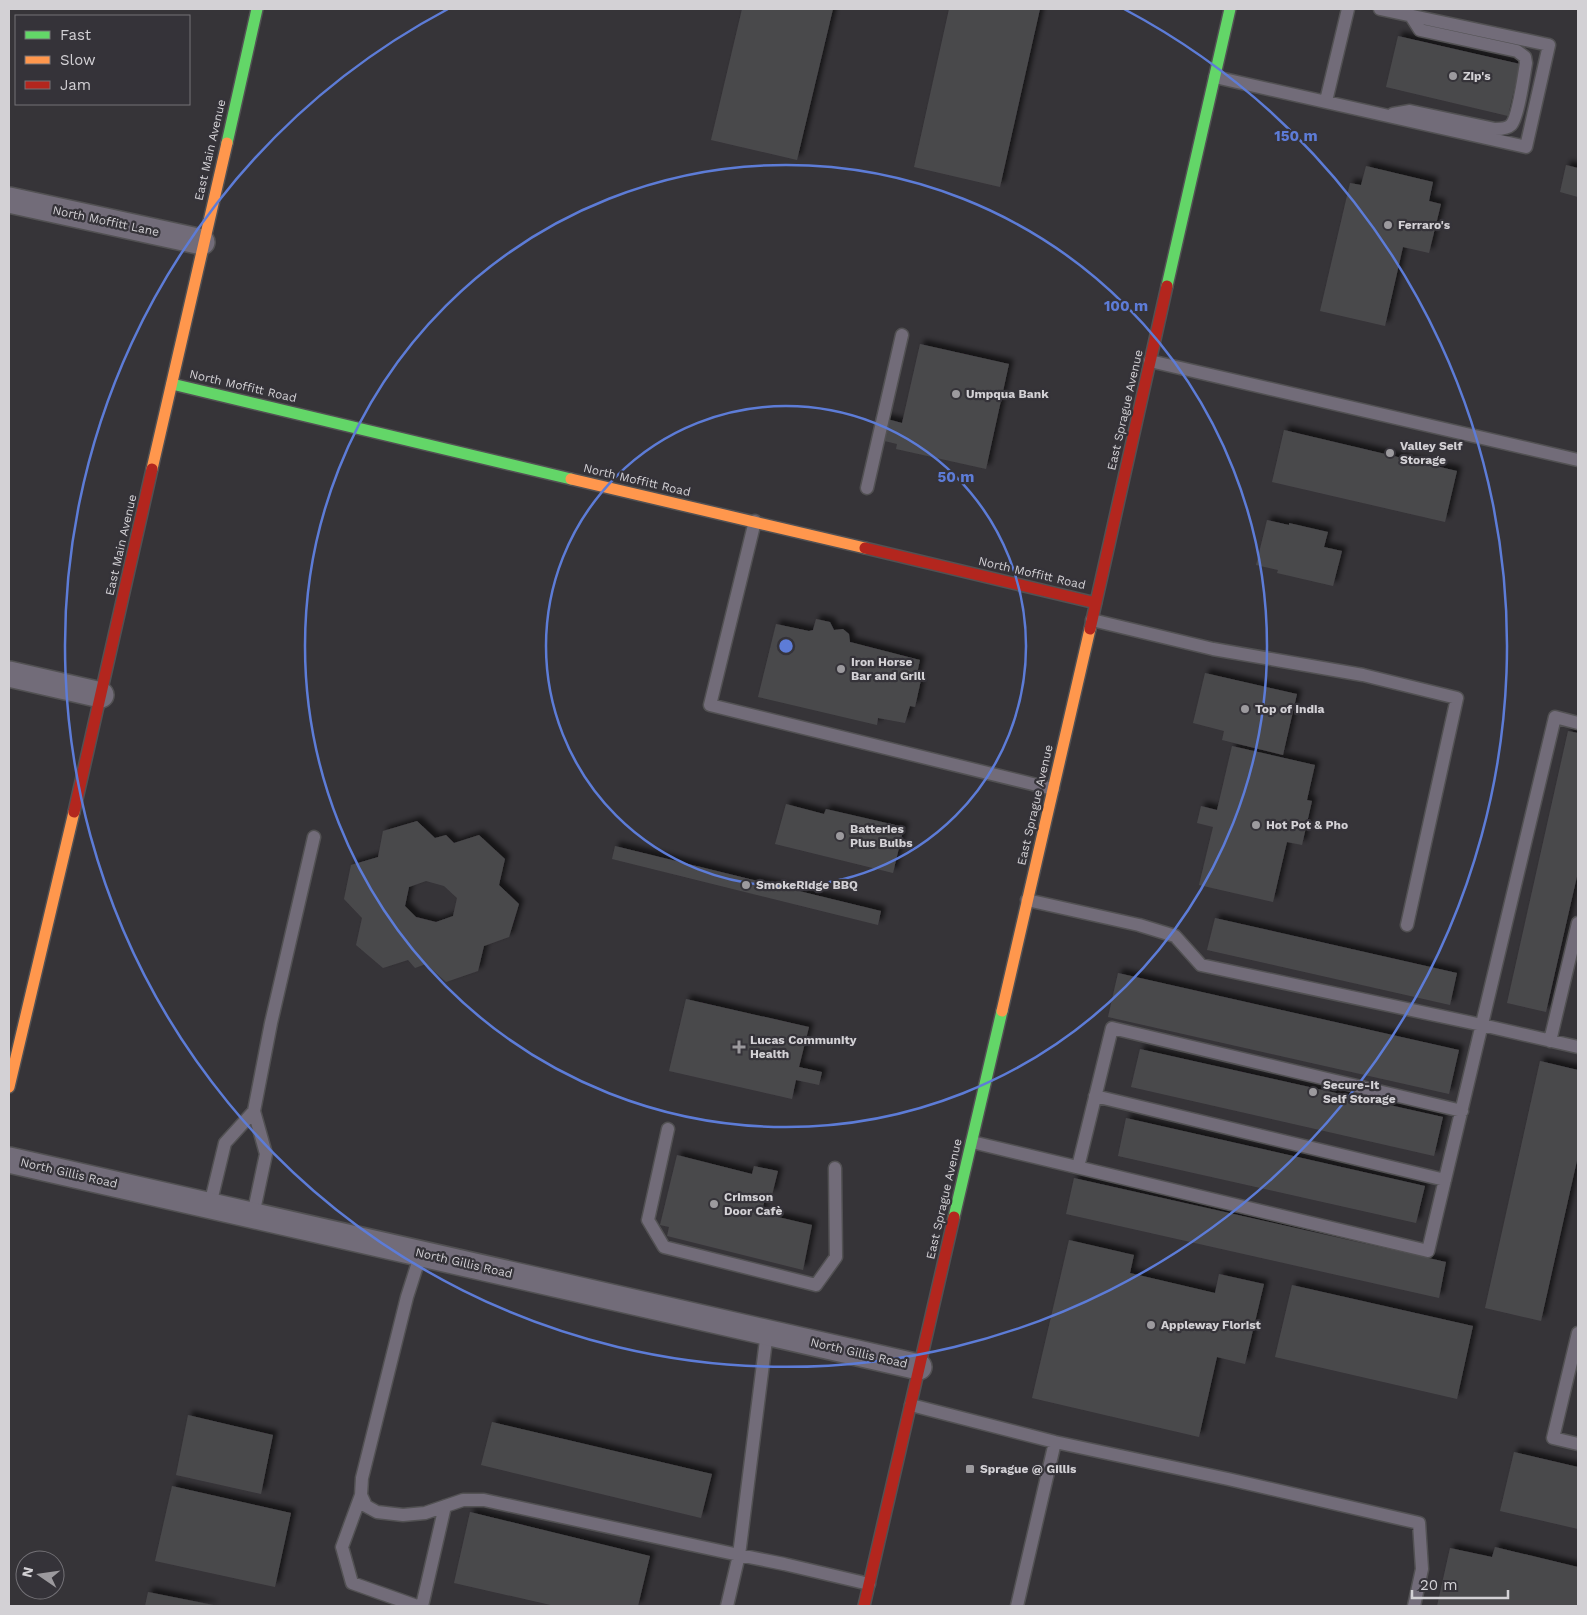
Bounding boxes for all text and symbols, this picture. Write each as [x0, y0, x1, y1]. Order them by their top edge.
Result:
legend [15, 15, 190, 105]
text: Fast [60, 26, 92, 44]
text: Slow [60, 51, 96, 69]
place label: Zip's [1463, 69, 1491, 83]
marker: Zip's [1447, 70, 1459, 82]
text: Jam [60, 76, 91, 94]
street label: East Main Avenue [192, 98, 228, 202]
text: 150 m [1274, 127, 1318, 145]
street label: North Moffitt Lane [51, 203, 161, 239]
place label: Ferraro's [1398, 218, 1451, 232]
marker: Ferraro's [1382, 219, 1394, 231]
text: 100 m [1104, 297, 1148, 315]
street label: East Sprague Avenue [1104, 348, 1146, 472]
street label: North Moffitt Road [188, 367, 298, 405]
place label: Umpqua Bank [966, 387, 1049, 401]
marker: Umpqua Bank [950, 388, 962, 400]
place label: Valley Self Storage [1400, 439, 1463, 467]
marker: Valley Self Storage [1384, 447, 1396, 459]
street label: North Moffitt Road [582, 461, 692, 499]
text: 50 m [938, 468, 974, 486]
street label: East Main Avenue [103, 493, 139, 597]
street label: North Moffitt Road [977, 554, 1087, 592]
centre of rings [777, 637, 795, 655]
place label: Iron Horse Bar and Grill [851, 655, 925, 683]
marker: Iron Horse Bar and Grill [835, 663, 847, 675]
place label: Top of India [1255, 702, 1324, 716]
marker: Top of India [1239, 703, 1251, 715]
street label: East Sprague Avenue [1014, 743, 1056, 867]
place label: Hot Pot & Pho [1266, 818, 1348, 832]
marker: Hot Pot & Pho [1250, 819, 1262, 831]
place label: Batteries Plus Bulbs [850, 822, 913, 850]
marker: Batteries Plus Bulbs [834, 830, 846, 842]
place label: SmokeRidge BBQ [756, 878, 858, 892]
marker: SmokeRidge BBQ [740, 879, 752, 891]
place label: Lucas Community Health [750, 1033, 857, 1061]
marker: Lucas Community Health [732, 1040, 746, 1054]
place label: Secure-It Self Storage [1323, 1078, 1396, 1106]
marker: Secure-It Self Storage [1307, 1086, 1319, 1098]
street label: East Sprague Avenue [923, 1137, 965, 1261]
street label: North Gillis Road [19, 1155, 119, 1191]
place label: Crimson Door Cafè [724, 1190, 782, 1218]
marker: Crimson Door Cafè [708, 1198, 720, 1210]
street label: North Gillis Road [414, 1245, 514, 1281]
place label: Appleway Florist [1161, 1318, 1262, 1332]
marker: Appleway Florist [1145, 1319, 1157, 1331]
street label: North Gillis Road [809, 1335, 909, 1371]
place label: Sprague @ Gillis [980, 1462, 1077, 1476]
marker: Sprague @ Gillis [964, 1463, 976, 1475]
north arrow [15, 1550, 65, 1600]
text: N [18, 1565, 36, 1579]
scale bar [1412, 1568, 1508, 1600]
text: 20 m [1420, 1576, 1458, 1594]

